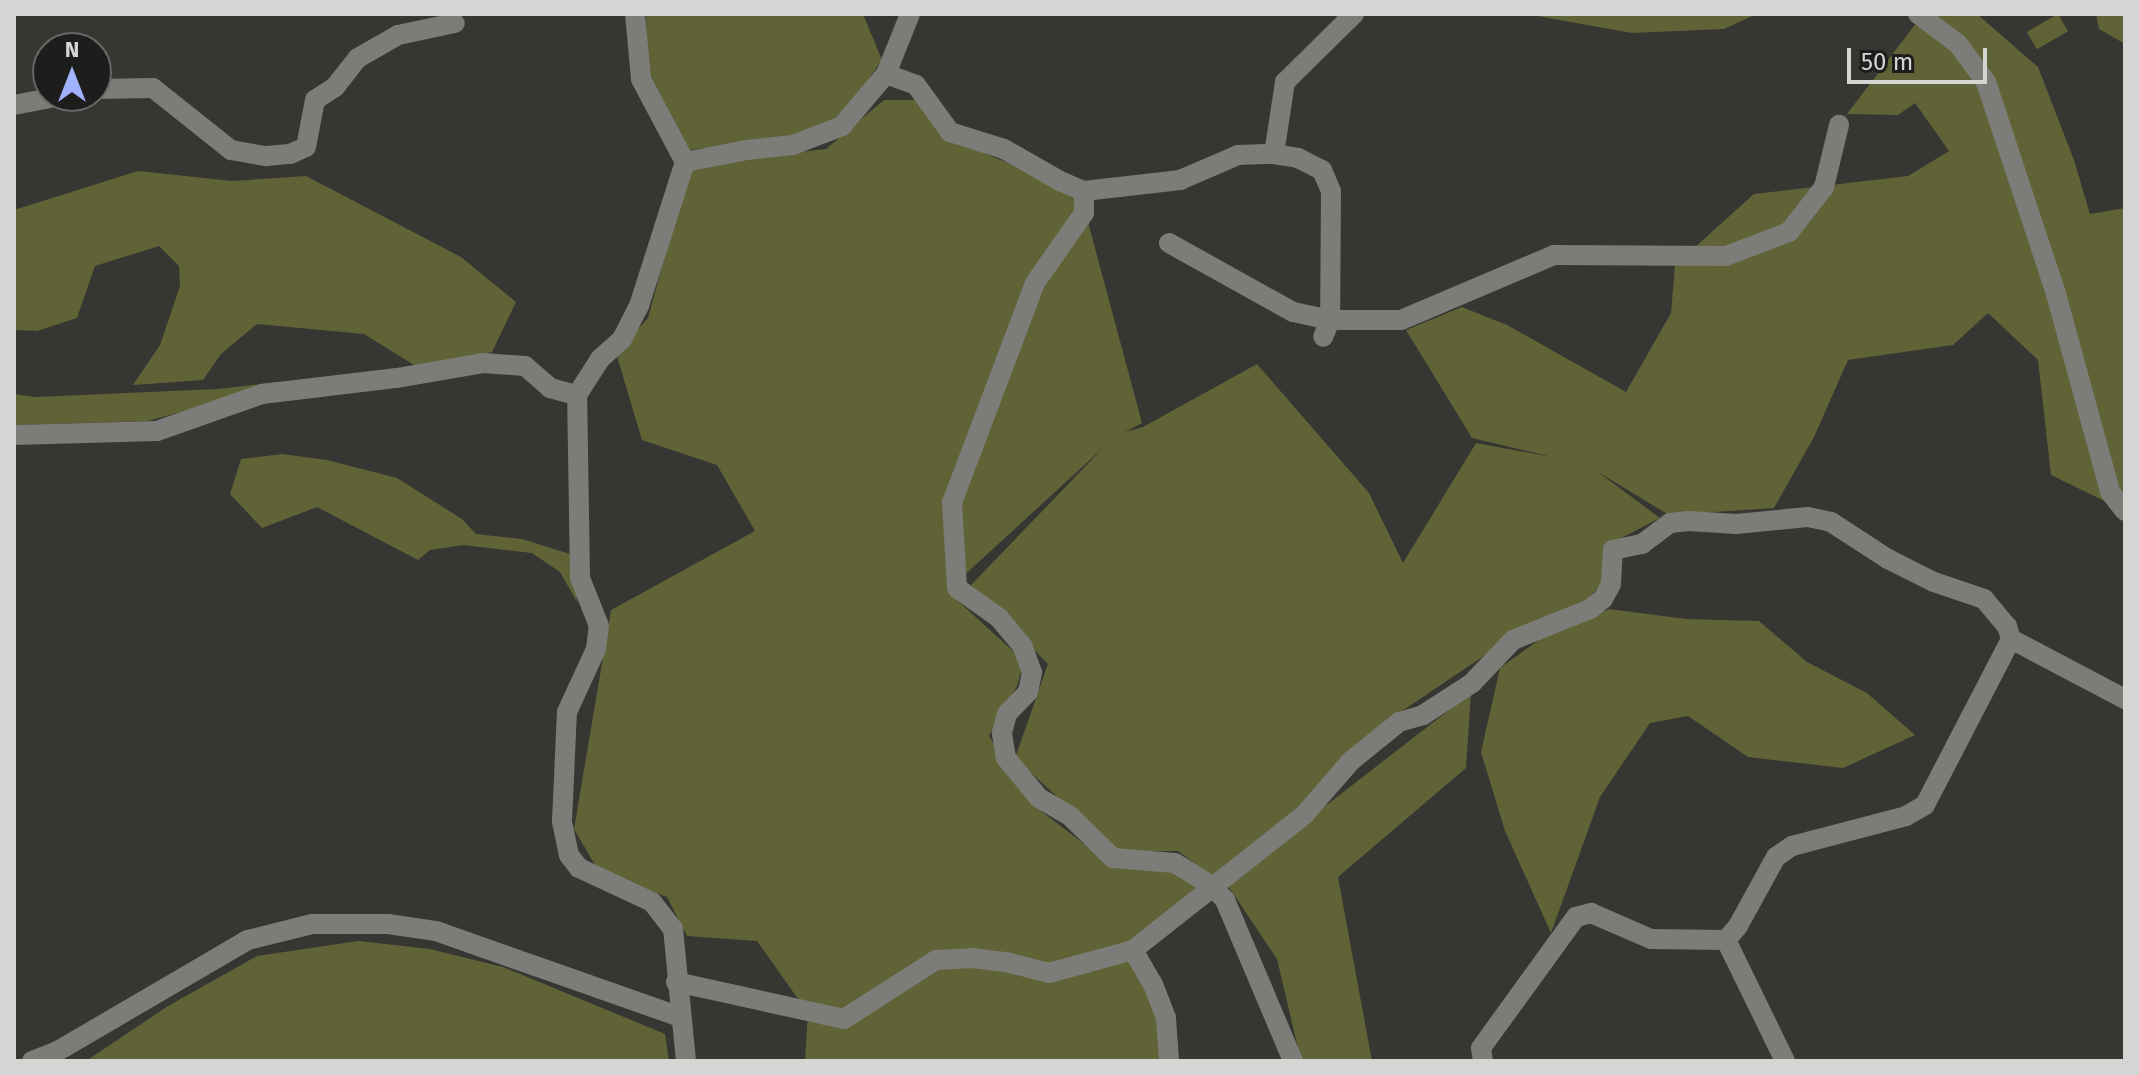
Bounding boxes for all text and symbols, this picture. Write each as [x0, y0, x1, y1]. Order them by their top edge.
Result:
north arrow [32, 32, 112, 112]
scale bar [1851, 32, 1991, 82]
text: N [65, 36, 79, 63]
text: 50 m [1861, 48, 1913, 76]

